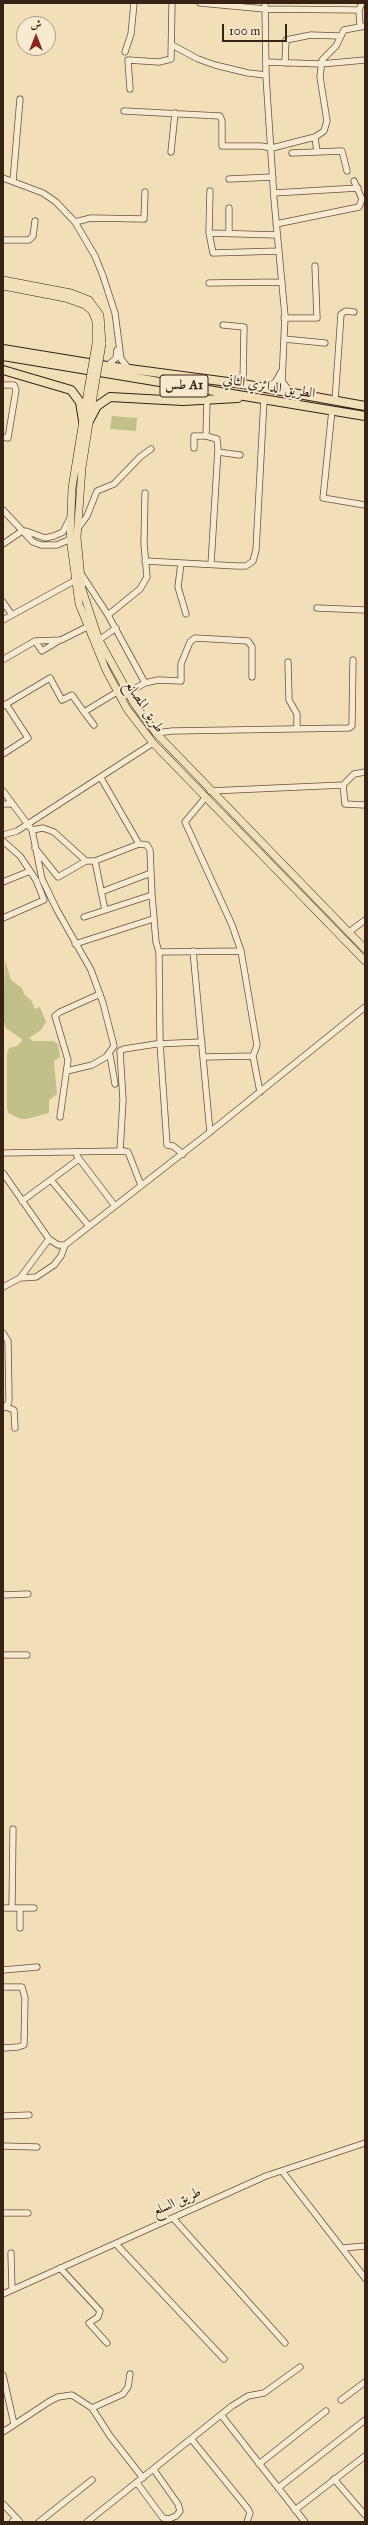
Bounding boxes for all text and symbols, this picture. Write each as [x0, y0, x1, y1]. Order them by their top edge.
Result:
north arrow [16, 16, 56, 56]
scale bar [224, 16, 289, 42]
text: ش [31, 18, 41, 31]
text: 100 m [229, 24, 260, 38]
street label: الطريق الدائري الثاني [222, 371, 316, 403]
road number: طس A1 [160, 375, 208, 397]
street label: طريق المصانع [120, 678, 168, 736]
street label: طريق السلع [150, 2184, 204, 2220]

